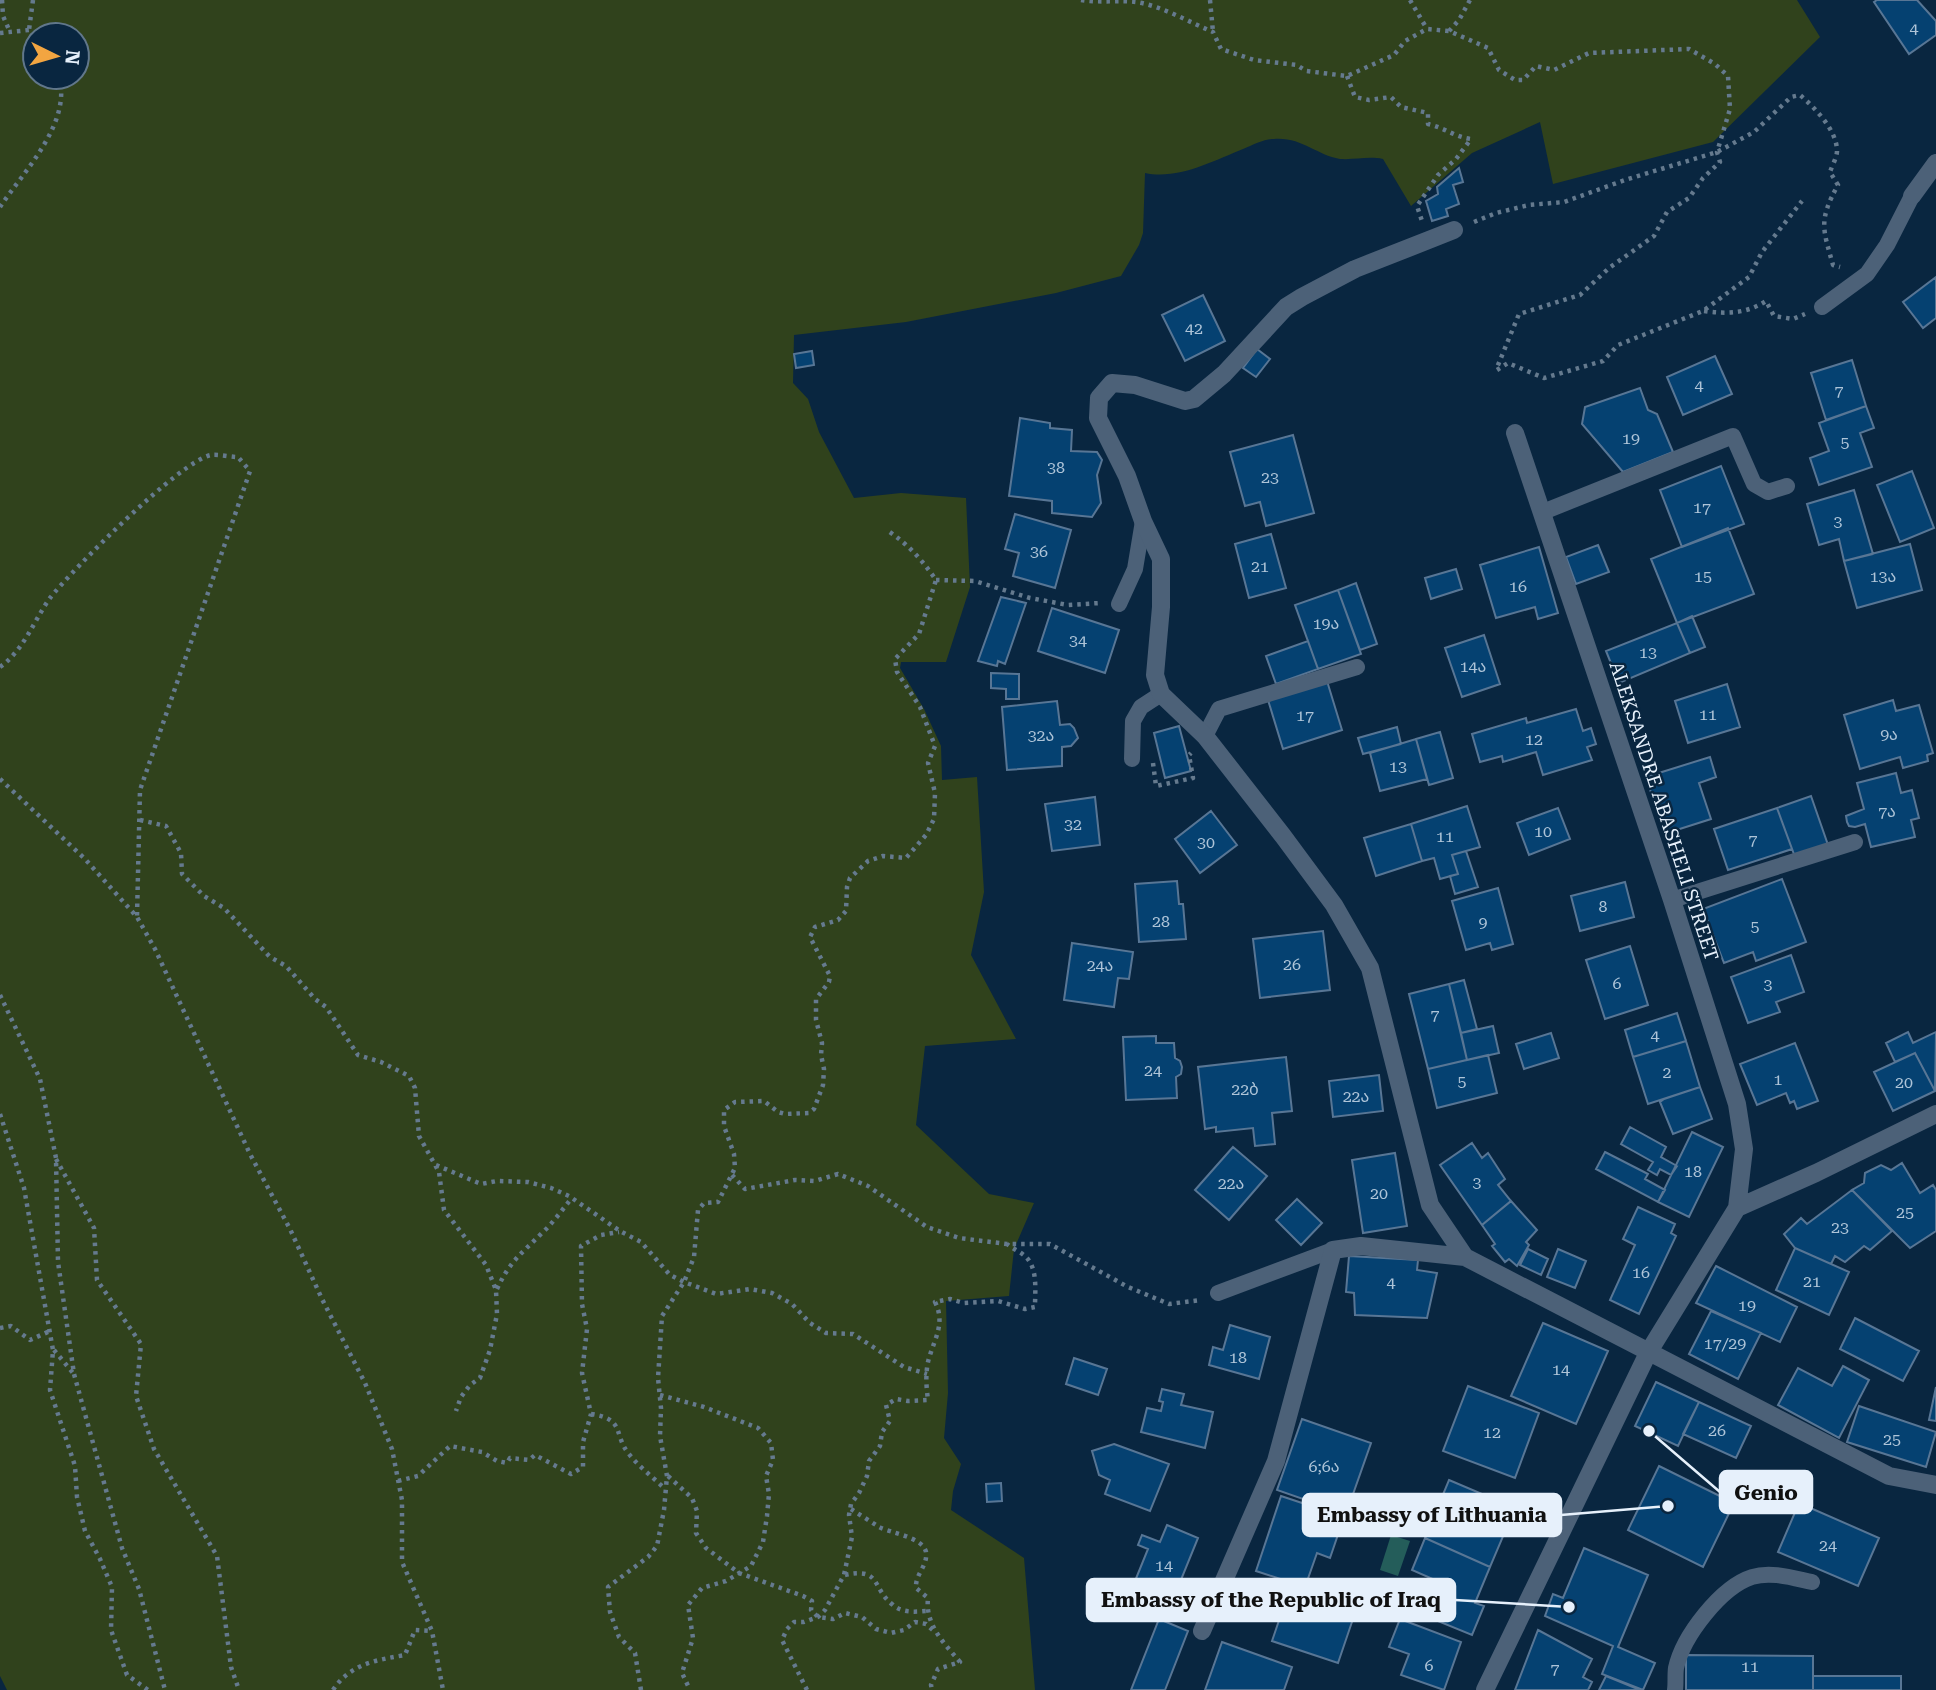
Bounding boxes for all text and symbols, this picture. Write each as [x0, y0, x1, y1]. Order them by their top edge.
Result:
house number: 4 [1910, 19, 1919, 38]
north arrow [21, 21, 91, 91]
text: N [60, 49, 85, 66]
house number: 42 [1185, 319, 1203, 338]
house number: 4 [1695, 376, 1704, 395]
house number: 7 [1835, 381, 1844, 400]
house number: 19 [1622, 429, 1640, 448]
house number: 5 [1841, 433, 1850, 452]
house number: 38 [1047, 458, 1065, 477]
house number: 23 [1261, 468, 1279, 487]
house number: 17 [1693, 498, 1711, 517]
house number: 3 [1834, 512, 1843, 531]
house number: 36 [1030, 542, 1048, 561]
house number: 21 [1251, 557, 1269, 576]
house number: 15 [1694, 567, 1712, 586]
house number: 13ა [1870, 567, 1896, 586]
house number: 16 [1509, 577, 1527, 596]
house number: 19ა [1313, 614, 1339, 633]
house number: 34 [1069, 631, 1087, 650]
house number: 13 [1639, 643, 1657, 662]
house number: 14ა [1460, 657, 1486, 676]
street label: ALEKSANDRE ABASHELI STREET [1605, 658, 1723, 964]
house number: 11 [1699, 705, 1717, 724]
house number: 17 [1296, 706, 1314, 725]
house number: 9ა [1880, 725, 1898, 744]
house number: 32ა [1028, 726, 1054, 745]
house number: 12 [1525, 730, 1543, 749]
house number: 13 [1389, 757, 1407, 776]
house number: 7ა [1878, 802, 1896, 821]
house number: 32 [1064, 815, 1082, 834]
house number: 10 [1534, 822, 1552, 841]
house number: 11 [1436, 827, 1454, 846]
house number: 7 [1749, 830, 1758, 849]
house number: 30 [1197, 833, 1215, 852]
house number: 8 [1599, 897, 1608, 916]
house number: 28 [1152, 912, 1170, 931]
house number: 9 [1479, 913, 1488, 932]
house number: 5 [1751, 917, 1760, 936]
house number: 26 [1283, 955, 1301, 974]
house number: 24ა [1087, 956, 1113, 975]
house number: 6 [1613, 974, 1622, 993]
house number: 3 [1764, 975, 1773, 994]
house number: 7 [1431, 1005, 1440, 1024]
house number: 4 [1651, 1026, 1660, 1045]
house number: 24 [1144, 1061, 1162, 1080]
house number: 2 [1663, 1063, 1672, 1082]
house number: 1 [1774, 1070, 1783, 1089]
house number: 5 [1458, 1072, 1467, 1091]
house number: 20 [1895, 1073, 1913, 1092]
house number: 22ბ [1231, 1080, 1259, 1099]
house number: 22ა [1343, 1087, 1369, 1106]
house number: 18 [1684, 1162, 1702, 1181]
house number: 3 [1473, 1173, 1482, 1192]
house number: 22ა [1218, 1174, 1244, 1193]
house number: 20 [1370, 1184, 1388, 1203]
house number: 25 [1896, 1203, 1914, 1222]
house number: 23 [1831, 1218, 1849, 1237]
house number: 16 [1632, 1263, 1650, 1282]
house number: 21 [1803, 1272, 1821, 1291]
house number: 4 [1387, 1273, 1396, 1292]
house number: 19 [1738, 1296, 1756, 1315]
house number: 17/29 [1704, 1334, 1746, 1353]
house number: 18 [1229, 1348, 1247, 1367]
house number: 14 [1552, 1360, 1570, 1379]
house number: 26 [1708, 1421, 1726, 1440]
house number: 12 [1483, 1423, 1501, 1442]
house number: 25 [1883, 1430, 1901, 1449]
house number: 6;6ა [1308, 1457, 1340, 1476]
callout: Genio [1720, 1471, 1812, 1513]
text: Genio [1734, 1481, 1798, 1505]
callout: Embassy of Lithuania [1303, 1494, 1561, 1536]
text: Embassy of Lithuania [1317, 1503, 1548, 1527]
house number: 24 [1819, 1536, 1837, 1555]
house number: 14 [1155, 1556, 1173, 1575]
callout: Embassy of the Republic of Iraq [1087, 1579, 1455, 1621]
text: Embassy of the Republic of Iraq [1101, 1588, 1441, 1612]
house number: 6 [1425, 1656, 1434, 1675]
house number: 11 [1741, 1657, 1759, 1676]
house number: 7 [1551, 1659, 1560, 1678]

